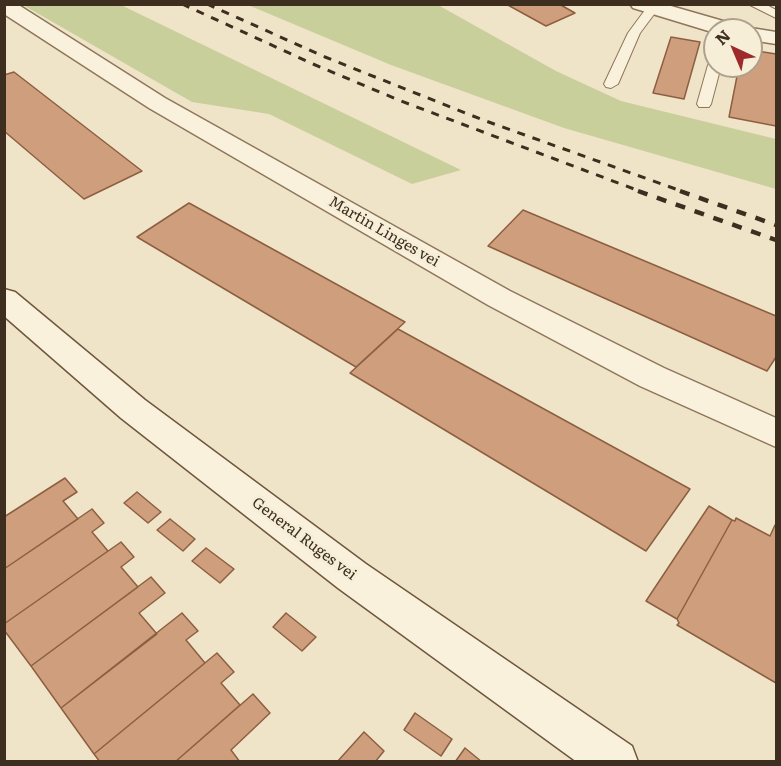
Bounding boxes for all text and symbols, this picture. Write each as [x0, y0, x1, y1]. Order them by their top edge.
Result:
north arrow [703, 18, 763, 78]
text: N [709, 23, 735, 50]
street label: Martin Linges vei [325, 193, 443, 271]
street label: General Ruges vei [248, 494, 360, 584]

